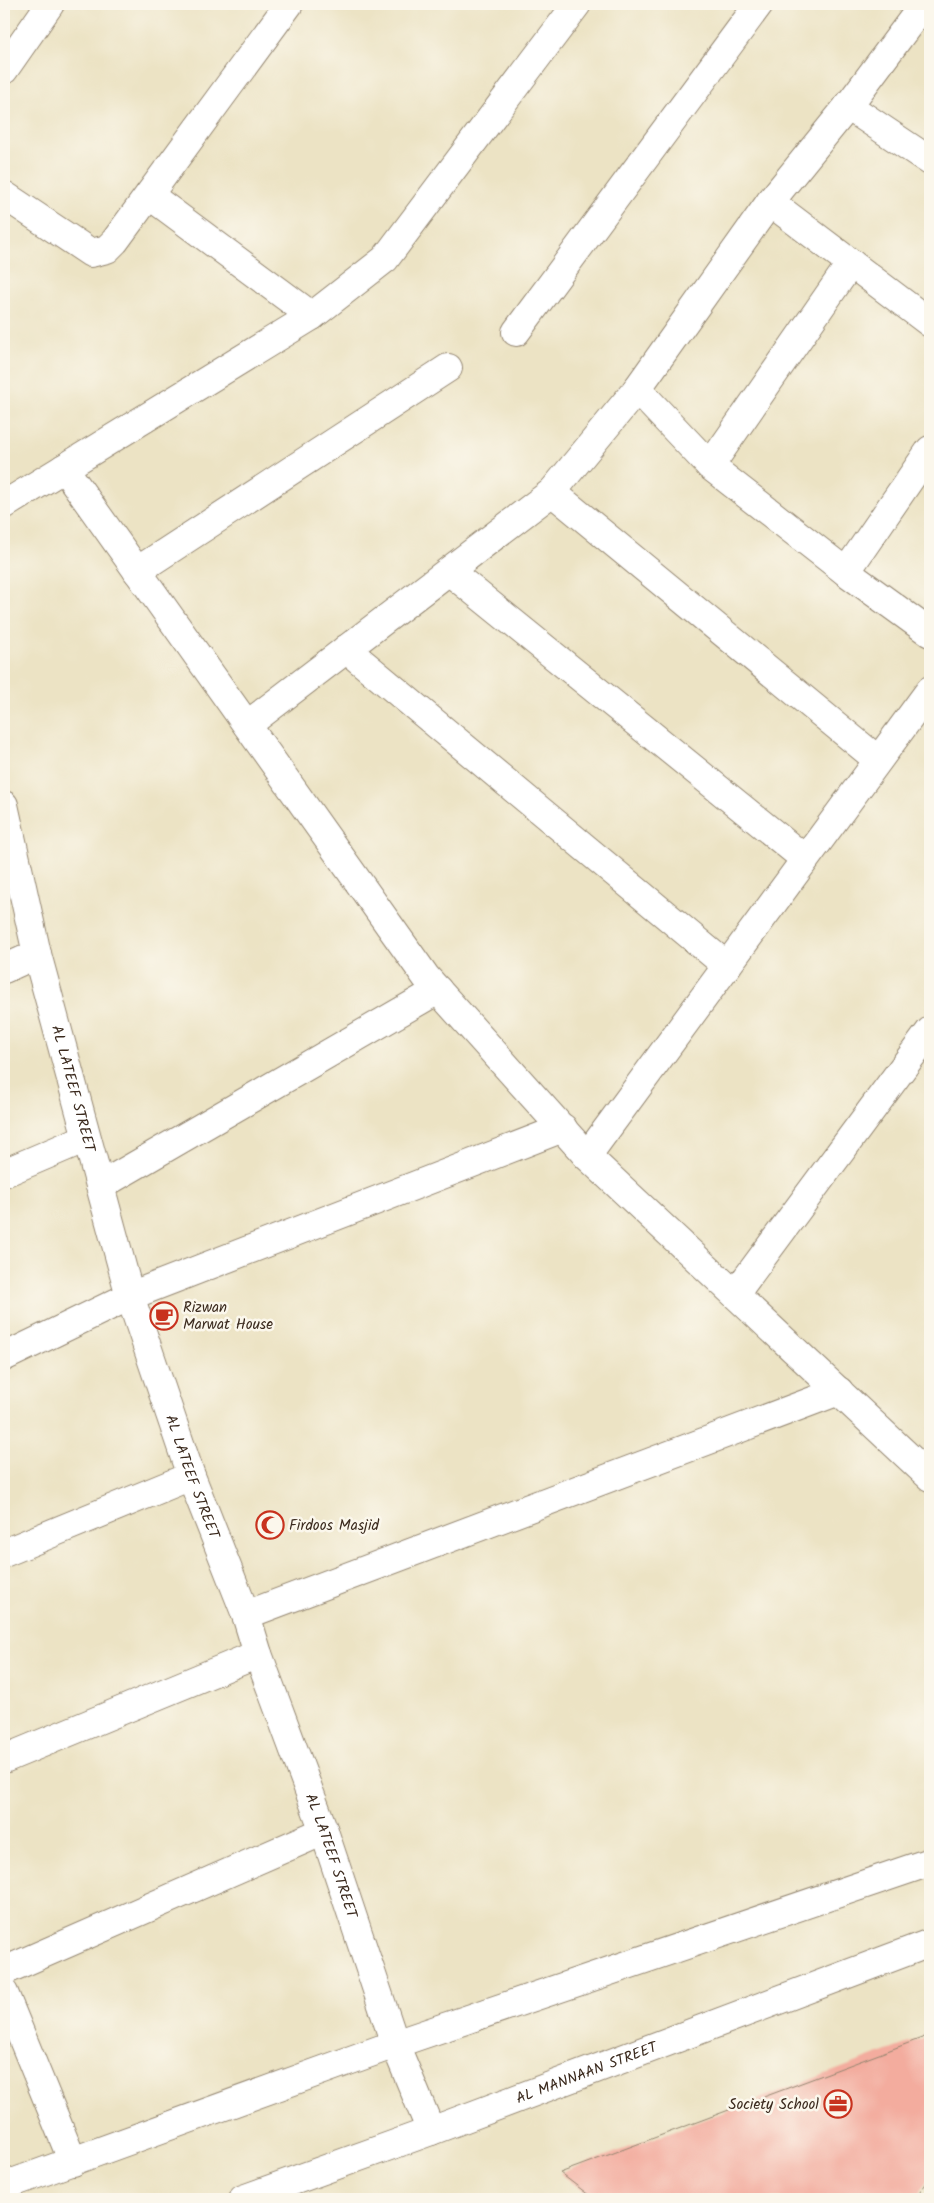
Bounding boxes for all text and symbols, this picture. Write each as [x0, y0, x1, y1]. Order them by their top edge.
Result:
street label: AL LATEEF STREET [44, 1023, 102, 1157]
place label: Rizwan Marwat House [183, 1296, 273, 1337]
cafe icon: Rizwan Marwat House [149, 1301, 179, 1331]
street label: AL LATEEF STREET [158, 1412, 226, 1544]
mosque icon: Firdoos Masjid [255, 1510, 285, 1540]
place label: Firdoos Masjid [289, 1514, 380, 1538]
street label: AL LATEEF STREET [298, 1790, 364, 1923]
street label: AL MANNAAN STREET [513, 2035, 663, 2111]
office icon: Society School [823, 2089, 853, 2119]
place label: Society School [728, 2093, 819, 2117]

